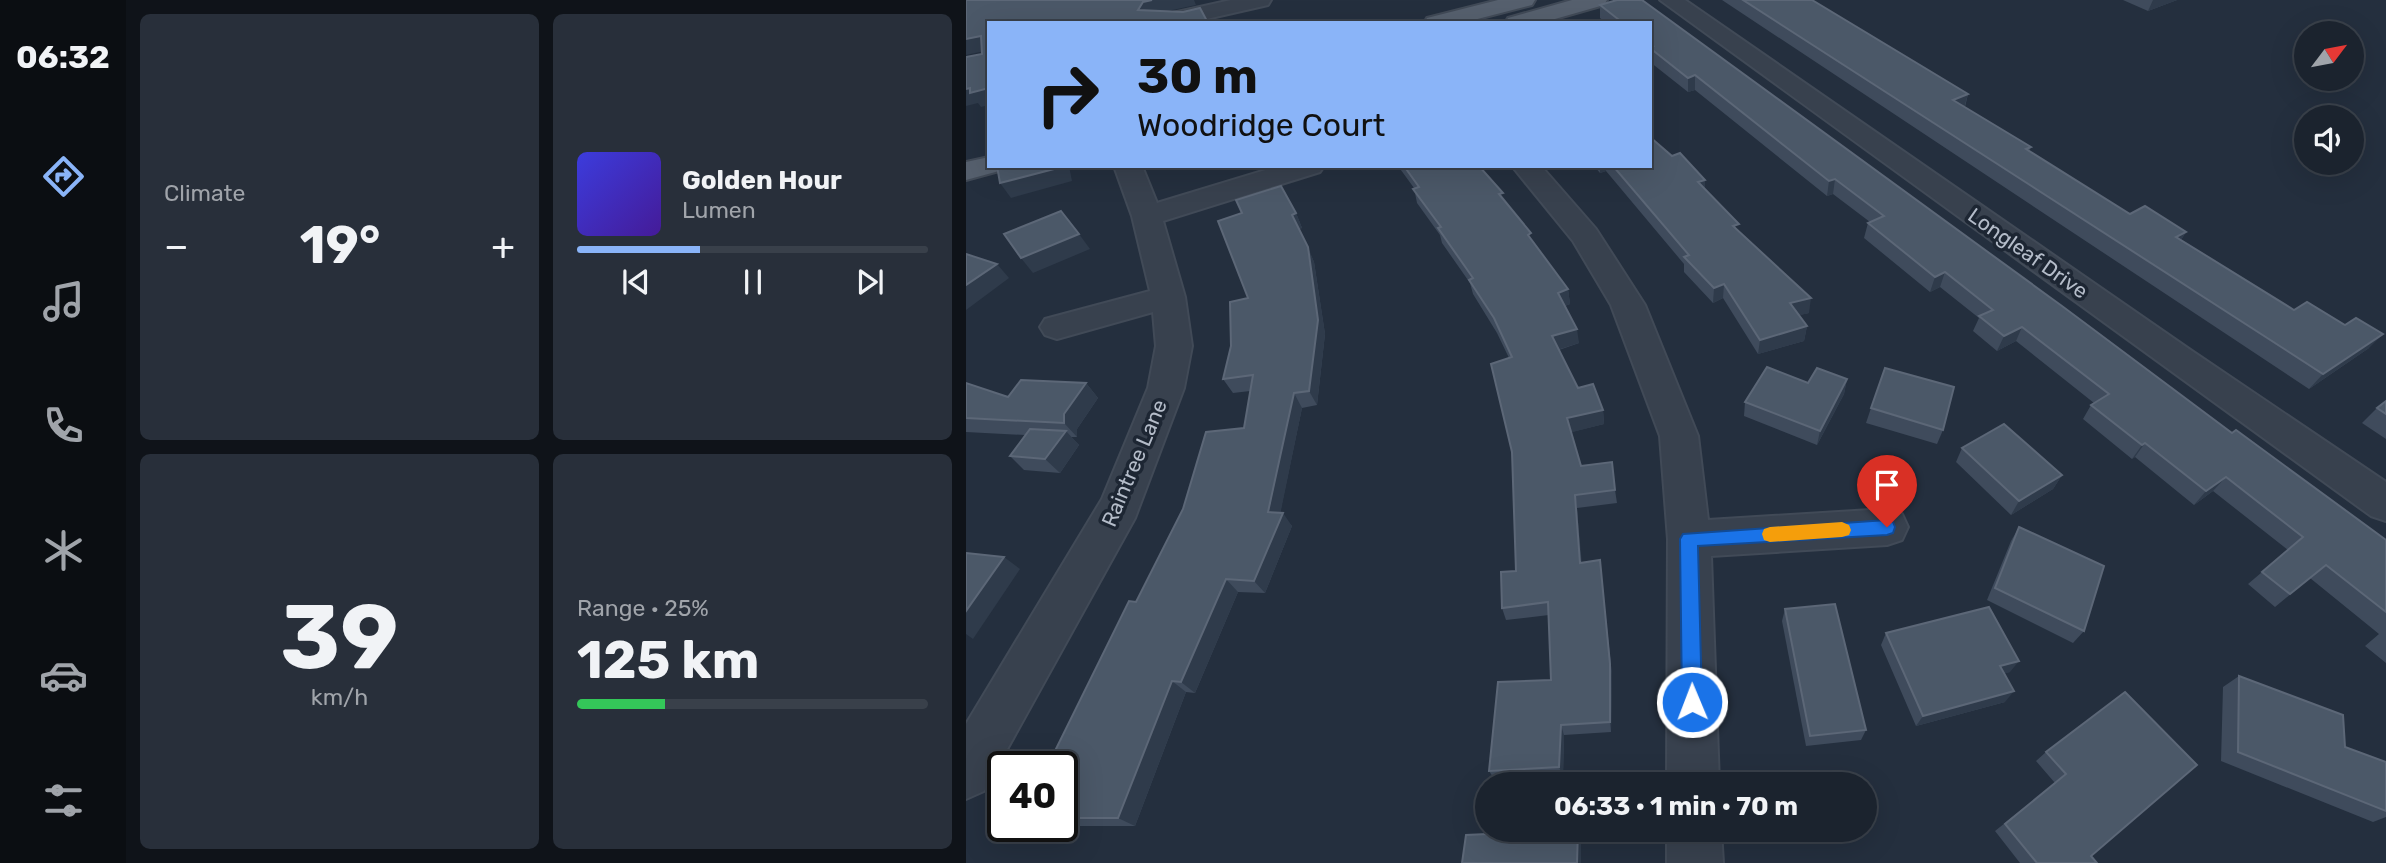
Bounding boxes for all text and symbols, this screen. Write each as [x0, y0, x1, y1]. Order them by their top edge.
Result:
north arrow [2294, 21, 2364, 91]
map controls [2294, 21, 2364, 175]
text: 06:32 [16, 38, 110, 76]
text: 30 m [1137, 47, 1258, 105]
icon: right [1022, 49, 1113, 140]
button: sound [2294, 105, 2364, 175]
text: Woodridge Court [1137, 106, 1385, 144]
icon: directions [39, 152, 88, 201]
text: Golden Hour [682, 165, 842, 196]
text: Climate [164, 179, 245, 207]
text: Lumen [682, 196, 756, 224]
street label: Longleaf Drive [1963, 202, 2093, 304]
text: 19° [300, 214, 380, 276]
text: − [164, 223, 189, 269]
text: + [491, 223, 515, 269]
icon: previous [617, 263, 655, 301]
icon: pause [734, 263, 772, 301]
icon: next [851, 263, 889, 301]
icon: music [39, 277, 88, 326]
street label: Raintree Lane [1096, 396, 1172, 530]
icon: phone [39, 401, 88, 450]
pin [1857, 455, 1917, 527]
icon: arrive [1868, 466, 1906, 504]
icon: climate [39, 526, 88, 575]
text: 39 [280, 583, 399, 691]
text: Range · 25% [577, 594, 709, 622]
text: 125 km [577, 629, 759, 691]
icon: car [39, 651, 88, 700]
position arrow [1655, 665, 1729, 739]
text: km/h [311, 683, 368, 711]
speed limit sign: 40 [987, 751, 1078, 842]
icon: filters [39, 776, 88, 825]
text: 06:33 · 1 min · 70 m [1554, 791, 1798, 822]

